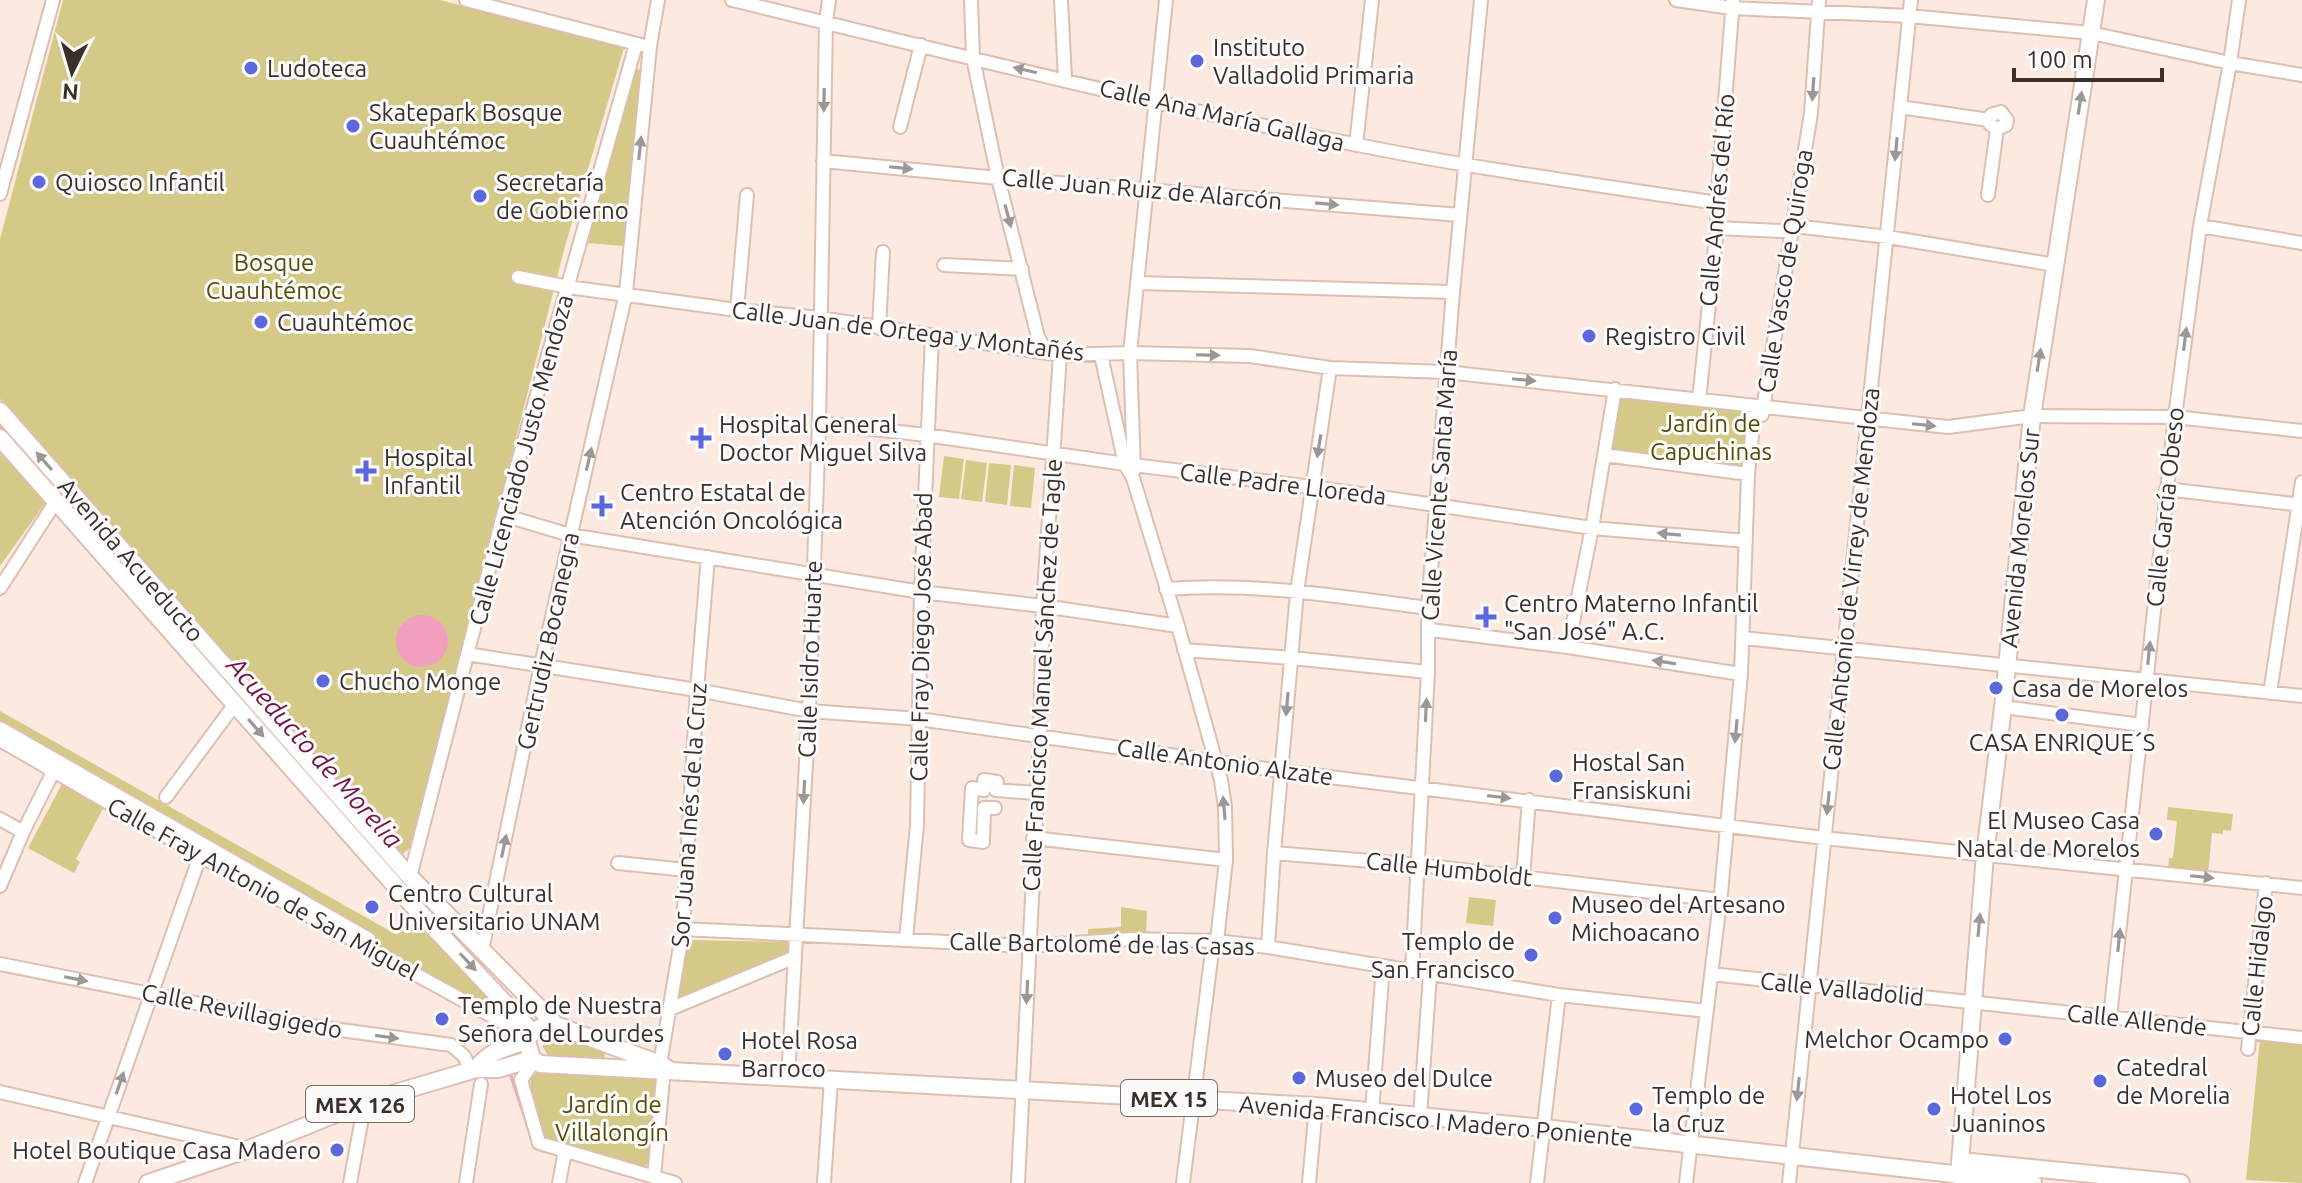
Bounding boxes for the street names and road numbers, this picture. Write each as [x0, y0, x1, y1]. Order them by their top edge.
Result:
street label: Calle Ana María Gallaga [1097, 74, 1347, 156]
street label: Calle Andrés del Río [1694, 92, 1740, 308]
street label: Calle Vasco de Quiroga [1752, 147, 1818, 395]
street label: Calle Juan Ruiz de Alarcón [1001, 163, 1283, 215]
street label: Calle Licenciado Justo Mendoza [464, 292, 578, 628]
street label: Calle Juan de Ortega y Montañés [730, 296, 1086, 366]
street label: Calle Vicente Santa María [1416, 348, 1462, 622]
street label: Calle Antonio de Virrey de Mendoza [1817, 386, 1885, 772]
street label: Calle García Obeso [2141, 406, 2189, 608]
street label: Avenida Morelos Sur [1995, 427, 2045, 649]
street label: Calle Francisco Manuel Sánchez de Tagle [1017, 458, 1067, 892]
street label: Calle Padre Lloreda [1178, 458, 1388, 510]
street label: Avenida Acueducto [53, 473, 209, 647]
street label: Calle Fray Diego José Abad [905, 492, 937, 782]
street label: Gertrudiz Bocanegra [512, 530, 584, 752]
street label: Calle Isidro Huarte [793, 560, 827, 758]
street label: Sor Juana Inés de la Cruz [666, 682, 712, 948]
street label: Calle Antonio Alzate [1115, 733, 1335, 791]
street label: Calle Fray Antonio de San Miguel [103, 792, 423, 986]
street label: Calle Humboldt [1364, 847, 1534, 891]
street label: Calle Hidalgo [2236, 894, 2278, 1038]
street label: Calle Bartolomé de las Casas [949, 928, 1255, 960]
street label: Calle Valladolid [1759, 967, 1925, 1011]
street label: Calle Revillagigedo [139, 978, 345, 1044]
street label: Calle Allende [2066, 999, 2208, 1041]
road number: MEX 15 [1121, 1080, 1217, 1116]
road number: MEX 126 [306, 1086, 414, 1122]
street label: Avenida Francisco I Madero Poniente [1238, 1090, 1634, 1152]

